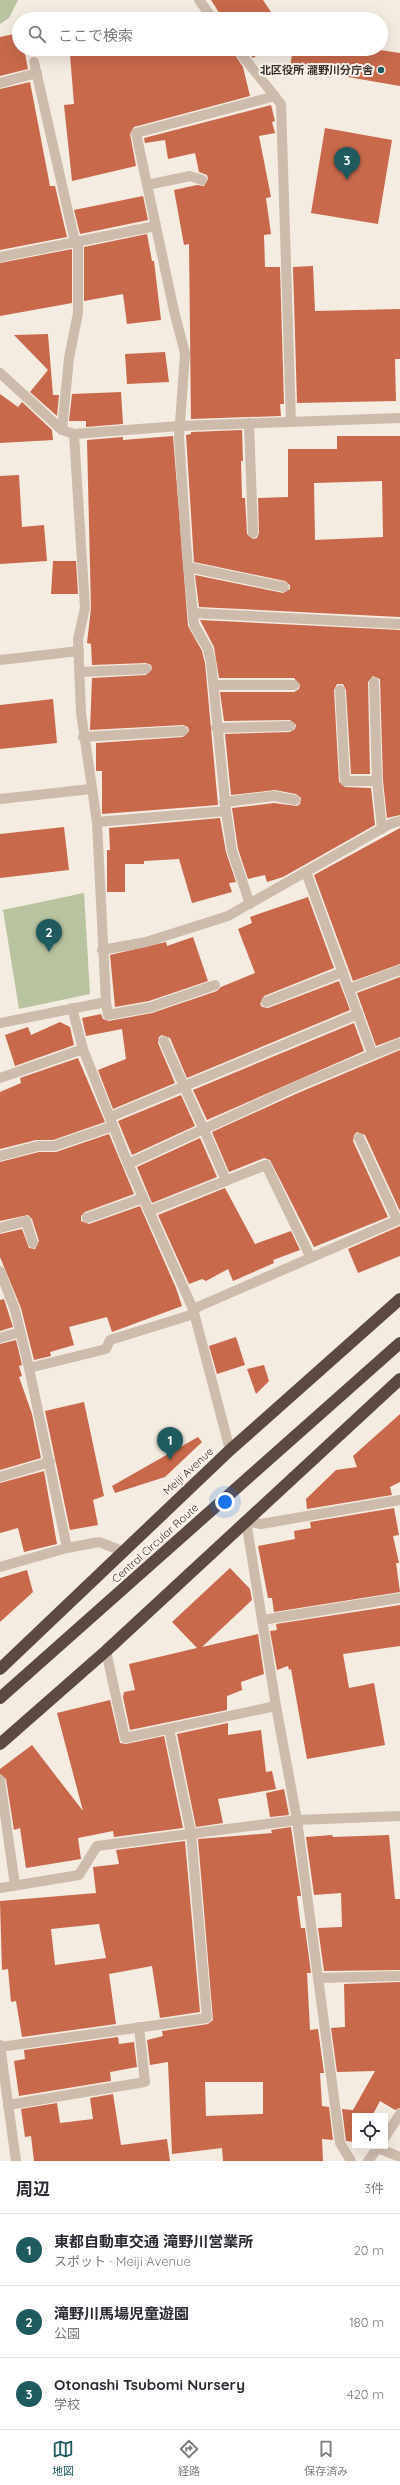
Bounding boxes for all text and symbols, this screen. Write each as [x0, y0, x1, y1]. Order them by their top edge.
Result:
search box [12, 12, 388, 56]
icon: search [26, 23, 48, 45]
text: ここで検索 [58, 26, 133, 45]
place label: 北区役所 瀧野川分庁舎 [260, 63, 374, 77]
marker: 北区役所 瀧野川分庁舎 [376, 65, 386, 75]
pin: 3 [334, 147, 360, 180]
pin: 2 [36, 919, 62, 952]
pin: 1 [157, 1427, 183, 1460]
street label: Meiji Avenue [160, 1444, 216, 1498]
your location [215, 1492, 235, 1512]
street label: Central Circular Route [109, 1500, 201, 1586]
map controls [352, 2113, 388, 2149]
button: locate [352, 2113, 388, 2149]
text: 周辺 [16, 2178, 50, 2199]
text: 3件 [364, 2180, 384, 2196]
text: 東都自動車交通 滝野川営業所 [54, 2232, 253, 2251]
text: 1 [26, 2242, 32, 2258]
text: 20 m [354, 2242, 384, 2258]
text: スポット · Meiji Avenue [54, 2253, 191, 2269]
text: 滝野川馬場児童遊園 [54, 2304, 189, 2323]
text: 2 [25, 2314, 33, 2330]
text: 180 m [349, 2314, 384, 2330]
text: 公園 [54, 2325, 80, 2341]
text: Otonashi Tsubomi Nursery [54, 2375, 245, 2394]
text: 3 [26, 2386, 32, 2402]
text: 420 m [347, 2386, 384, 2402]
text: 学校 [54, 2396, 80, 2412]
tab: 地図 [52, 2438, 74, 2478]
tab: 経路 [178, 2438, 200, 2478]
tab: 保存済み [304, 2438, 348, 2478]

